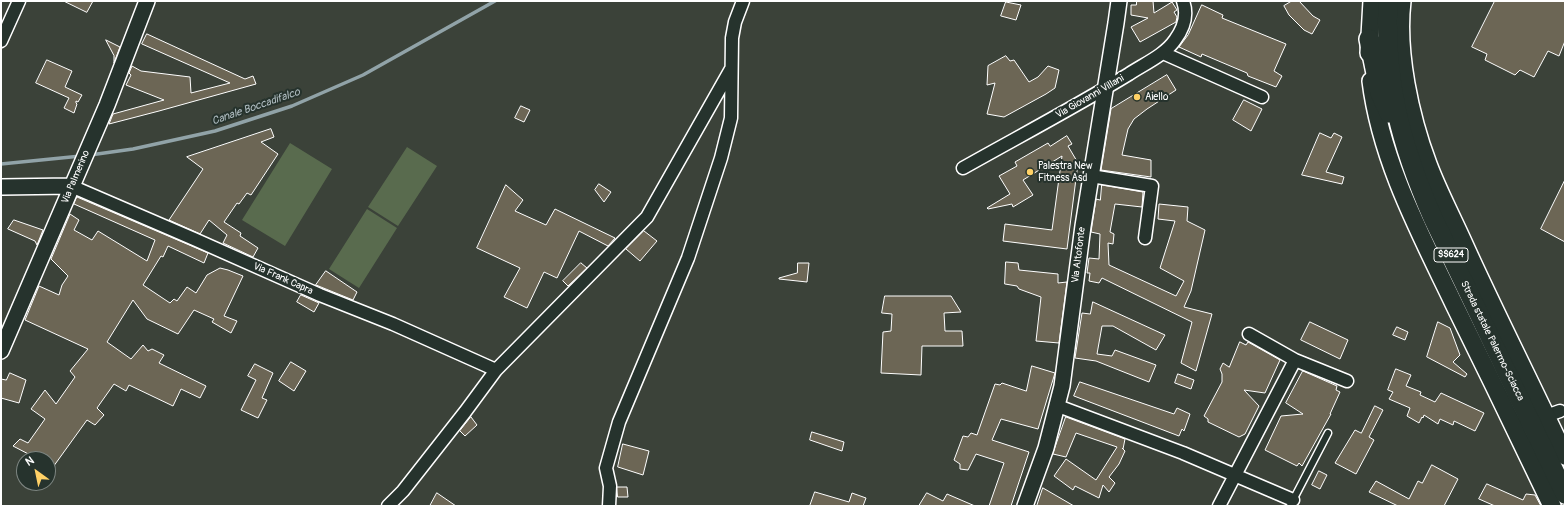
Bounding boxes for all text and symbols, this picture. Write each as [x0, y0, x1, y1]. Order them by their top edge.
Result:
street label: Via Giovanni Villani [1054, 73, 1126, 121]
water label: Canale Boccadifalco [210, 86, 302, 128]
place label: Aiello [1145, 91, 1168, 103]
marker: Aiello [1132, 92, 1142, 102]
street label: Via Palmerino [59, 148, 93, 206]
place label: Palestra New Fitness Asd [1038, 160, 1092, 184]
marker: Palestra New Fitness Asd [1025, 167, 1035, 177]
street label: Via Altofonte [1070, 226, 1088, 284]
road number: SS624 [1434, 248, 1468, 262]
street label: Via Frank Capra [251, 260, 315, 298]
street label: Strada statale Palermo-Sciacca [1458, 279, 1526, 403]
north arrow [16, 451, 56, 491]
text: N [23, 454, 36, 469]

